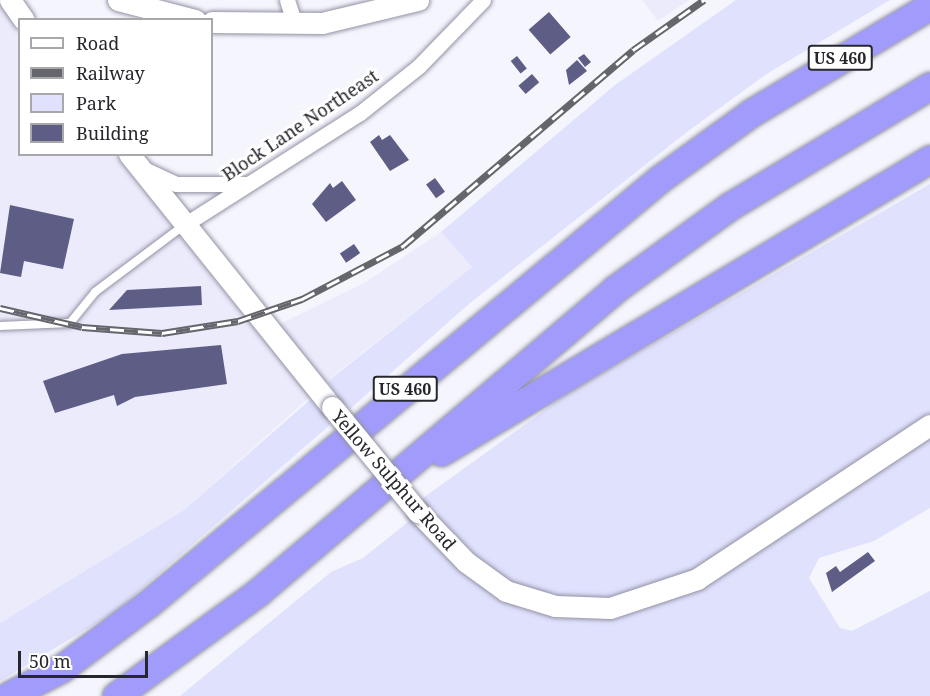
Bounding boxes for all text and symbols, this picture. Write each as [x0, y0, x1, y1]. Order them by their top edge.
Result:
legend [18, 18, 213, 156]
text: Road [76, 31, 119, 55]
road number: US 460 [807, 45, 873, 71]
text: Railway [76, 61, 145, 85]
street label: Block Lane Northeast [218, 65, 382, 185]
text: Park [76, 91, 116, 115]
text: Building [76, 121, 149, 145]
road number: US 460 [372, 376, 438, 402]
street label: Yellow Sulphur Road [327, 406, 461, 554]
scale bar [21, 639, 152, 677]
text: 50 m [29, 649, 71, 673]

